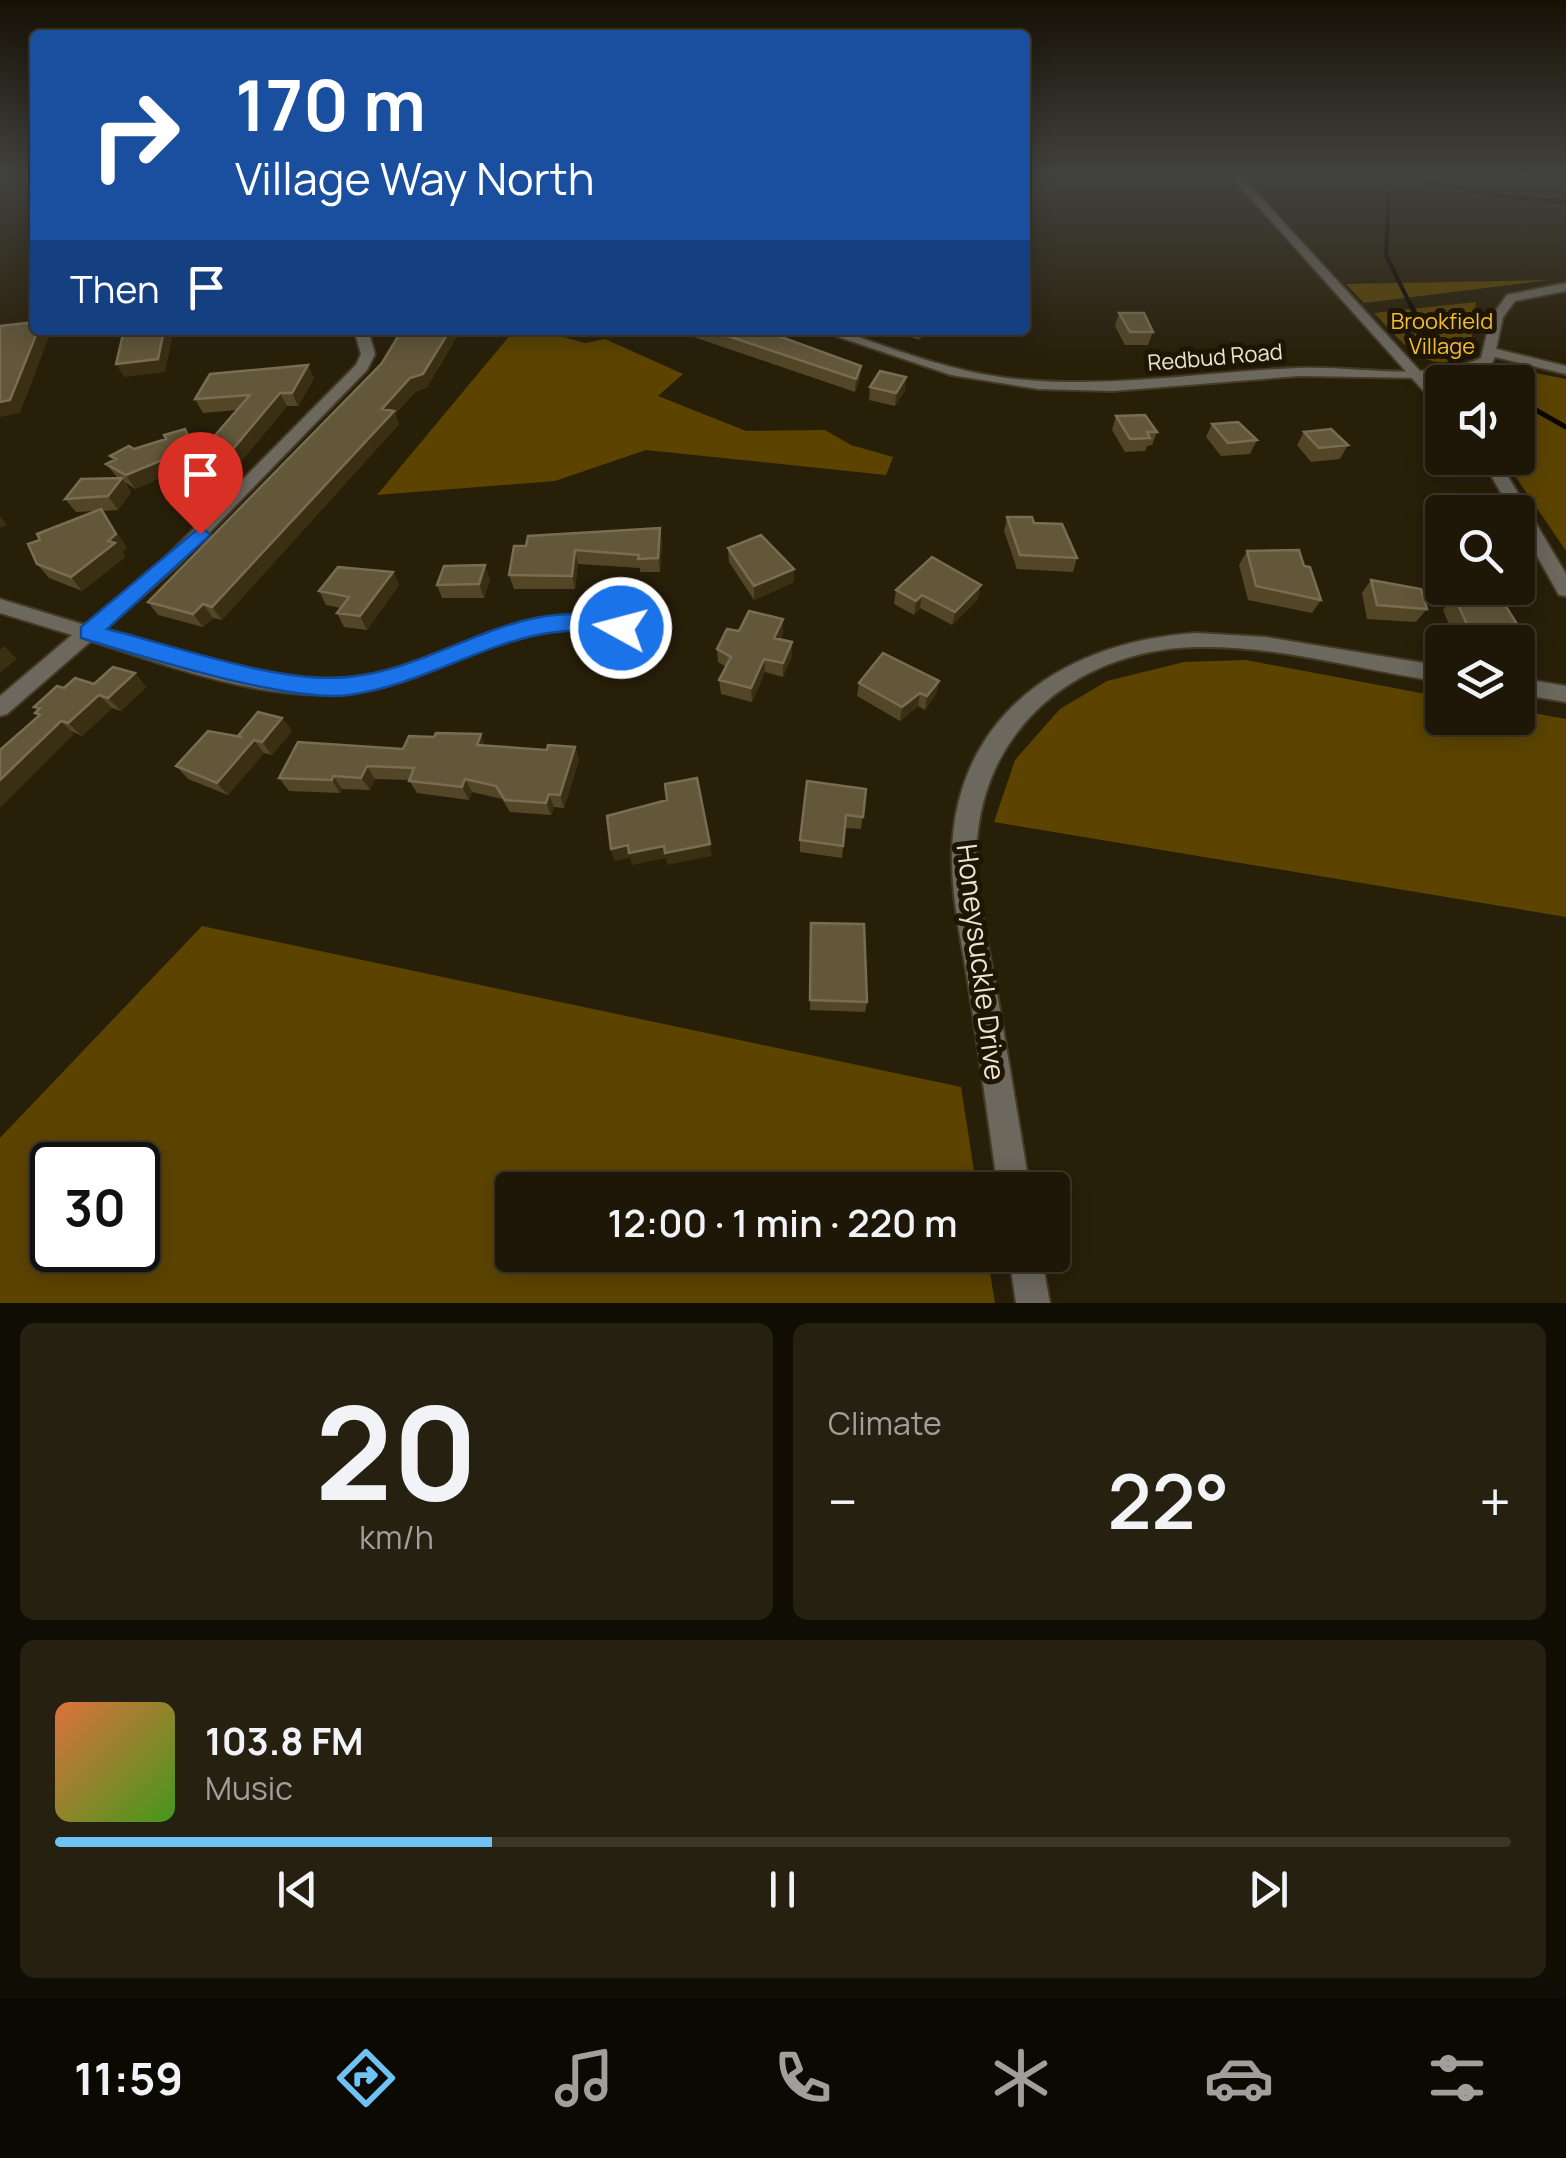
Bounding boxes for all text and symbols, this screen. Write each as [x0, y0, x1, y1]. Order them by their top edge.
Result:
text: 170 m [235, 56, 426, 152]
icon: right [70, 70, 200, 200]
text: Village Way North [235, 147, 595, 209]
icon: arrive [179, 260, 234, 315]
text: Then [70, 262, 159, 314]
park label: Brookfield Village [1391, 306, 1493, 361]
street label: Redbud Road [1146, 336, 1284, 378]
map controls [1425, 365, 1535, 735]
button: sound [1425, 365, 1535, 475]
pin [158, 432, 243, 535]
icon: arrive [173, 447, 228, 502]
button: search [1425, 495, 1535, 605]
position arrow [569, 576, 673, 680]
button: layers [1425, 625, 1535, 735]
street label: Honeysuckle Drive [949, 842, 1015, 1082]
speed limit sign: 30 [30, 1142, 160, 1272]
text: 12:00 · 1 min · 220 m [608, 1196, 957, 1248]
text: 20 [315, 1361, 478, 1539]
text: Climate [828, 1401, 942, 1445]
text: 22° [1108, 1449, 1229, 1552]
text: − [828, 1463, 858, 1539]
text: + [1479, 1463, 1511, 1539]
text: km/h [359, 1515, 434, 1559]
text: 103.8 FM [205, 1714, 364, 1766]
text: Music [205, 1766, 293, 1810]
icon: previous [270, 1862, 325, 1917]
icon: pause [755, 1862, 810, 1917]
icon: next [1241, 1862, 1296, 1917]
icon: directions [331, 2043, 401, 2113]
icon: music [549, 2043, 619, 2113]
icon: phone [768, 2043, 838, 2113]
icon: climate [986, 2043, 1056, 2113]
icon: car [1204, 2043, 1274, 2113]
icon: filters [1422, 2043, 1492, 2113]
text: 11:59 [74, 2047, 183, 2109]

